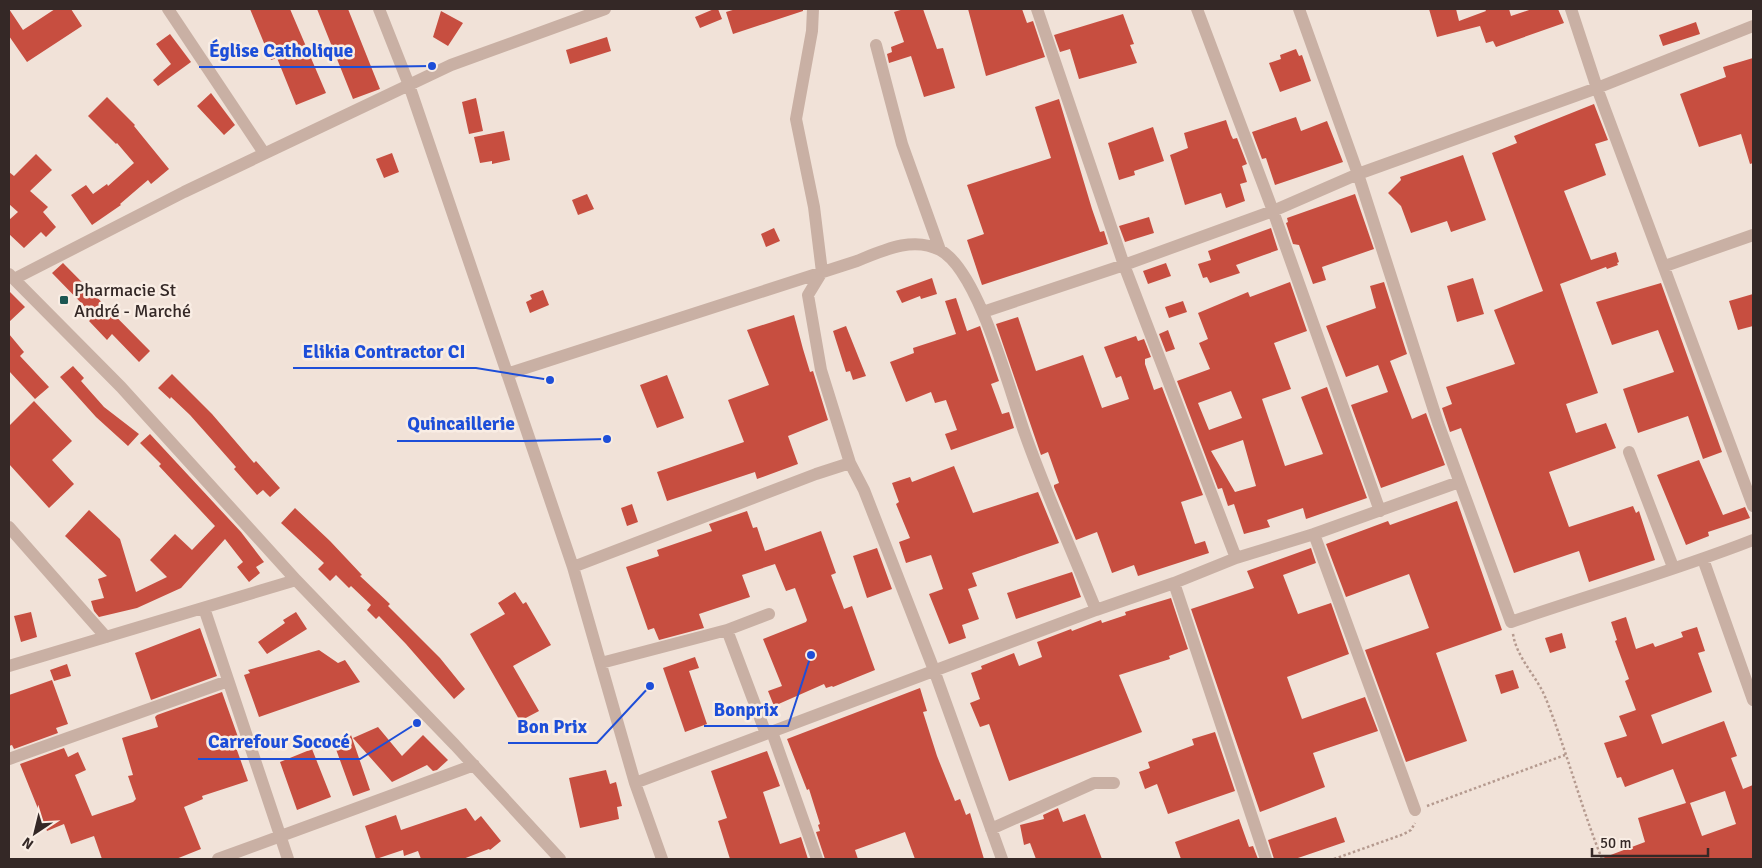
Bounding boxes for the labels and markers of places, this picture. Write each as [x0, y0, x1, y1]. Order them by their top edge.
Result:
callout: Église Catholique [199, 33, 363, 67]
place label: Pharmacie St André - Marché [74, 279, 191, 322]
marker: Pharmacie St André - Marché [58, 294, 70, 306]
callout: Elikia Contractor CI [293, 334, 476, 368]
callout: Quincaillerie [397, 407, 525, 441]
callout: Bonprix [704, 692, 788, 726]
callout: Bon Prix [508, 709, 597, 743]
callout: Carrefour Sococé [198, 725, 360, 759]

